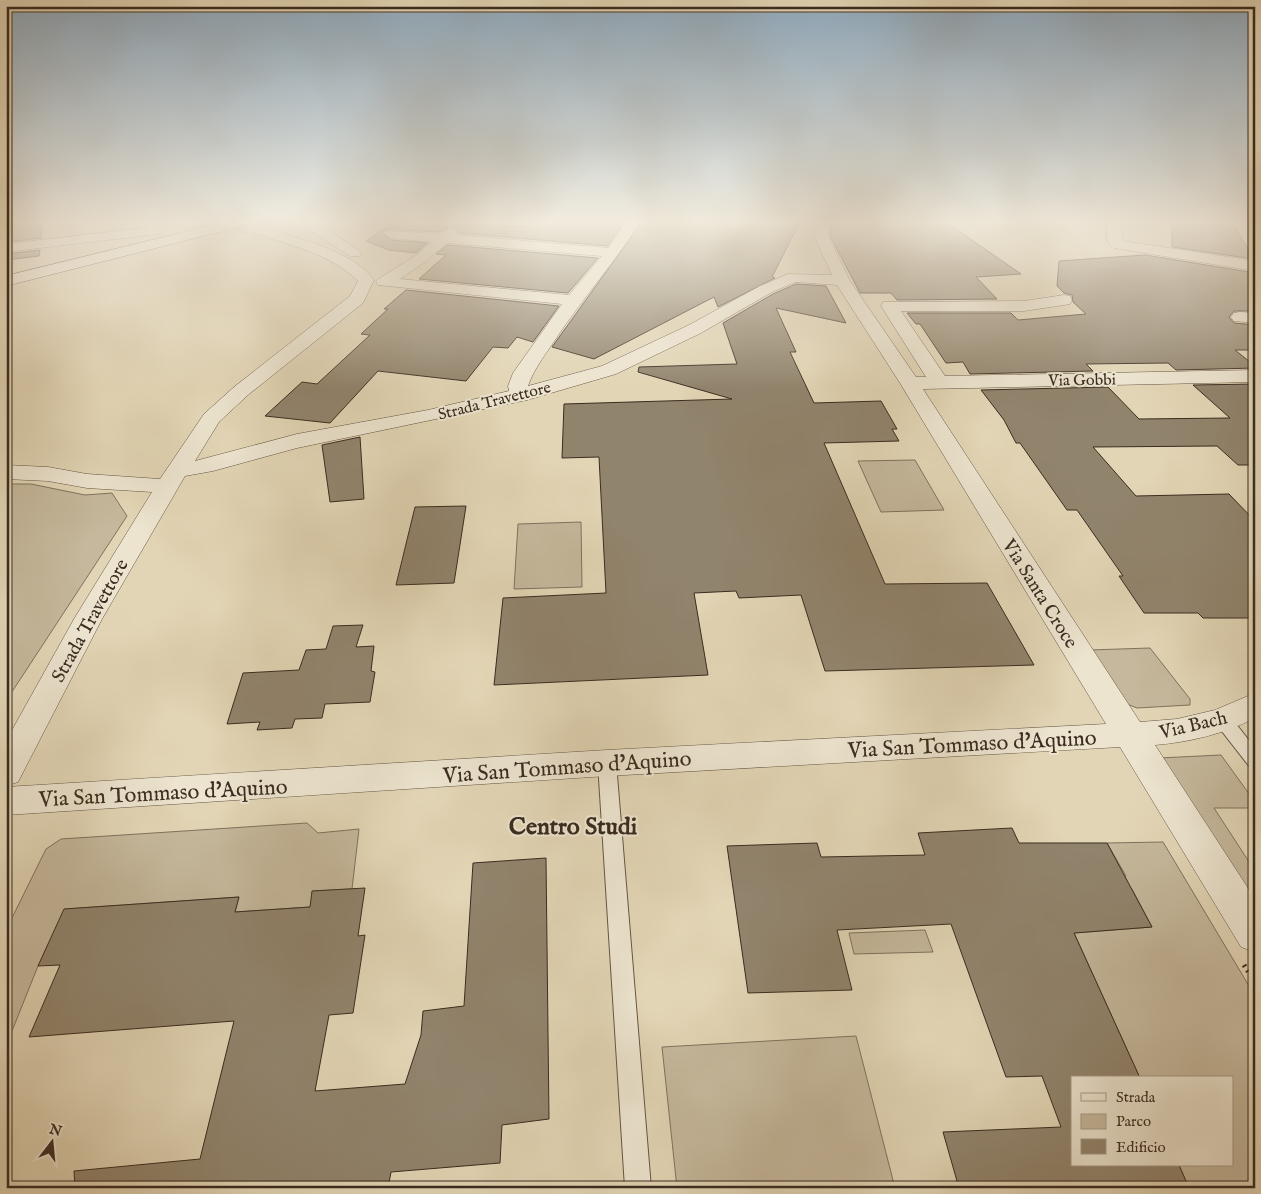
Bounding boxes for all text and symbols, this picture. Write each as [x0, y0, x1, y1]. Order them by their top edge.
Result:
street label: Via Gobbi [1047, 370, 1116, 392]
street label: Strada Travettore [436, 378, 553, 426]
street label: Via Santa Croce [996, 534, 1083, 653]
street label: Strada Travettore [47, 555, 135, 687]
street label: Via Bach [1156, 707, 1230, 746]
street label: Via San Tommaso d'Aquino [846, 724, 1097, 766]
street label: Via San Tommaso d'Aquino [441, 745, 693, 791]
street label: Via San Tommaso d'Aquino [37, 773, 288, 815]
district label: Centro Studi [509, 812, 638, 843]
legend [1071, 1076, 1234, 1166]
text: Strada [1116, 1088, 1156, 1107]
text: Parco [1116, 1112, 1151, 1131]
north arrow [28, 1116, 78, 1166]
text: N [46, 1120, 64, 1141]
text: Edificio [1116, 1138, 1166, 1157]

